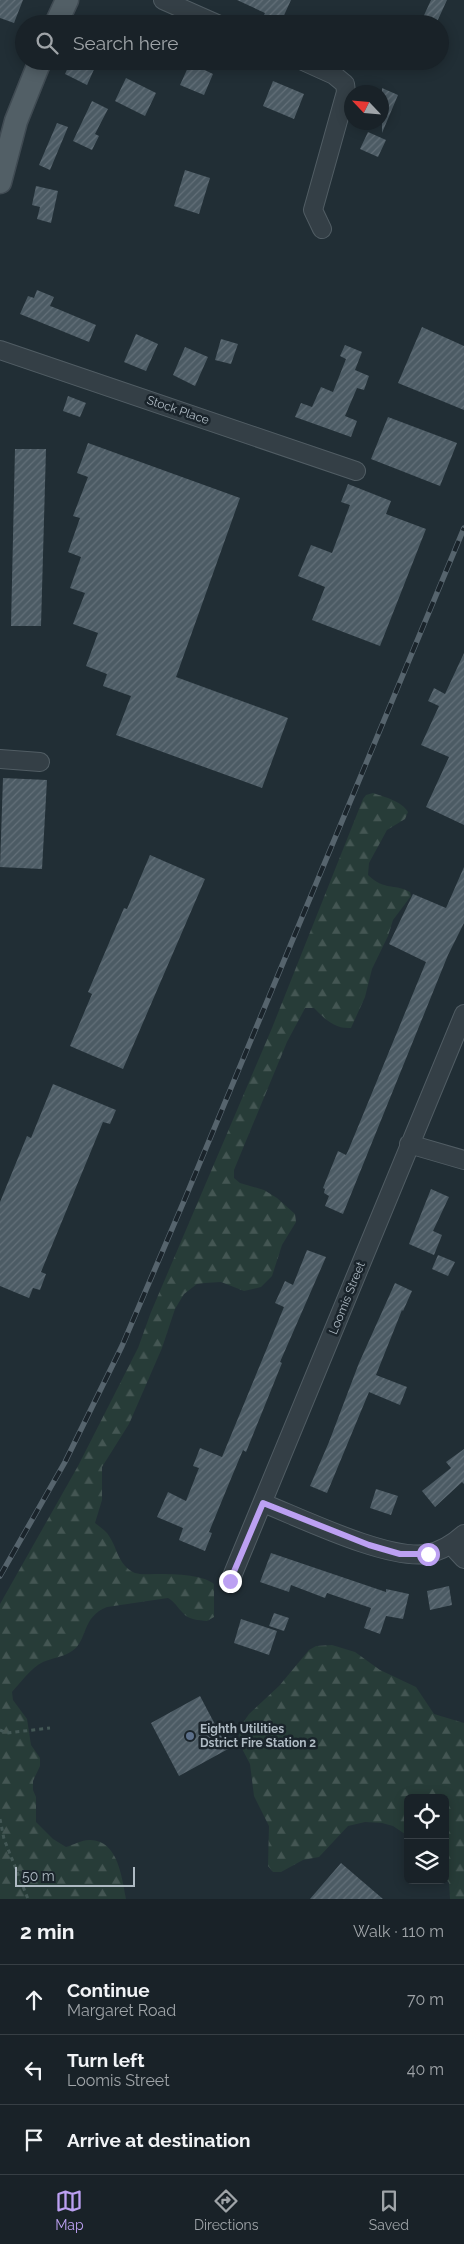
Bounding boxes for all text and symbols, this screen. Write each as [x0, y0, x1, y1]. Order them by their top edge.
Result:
search box [15, 15, 449, 70]
icon: search [33, 29, 61, 57]
text: Search here [73, 32, 179, 54]
north arrow [344, 85, 389, 130]
street label: Stock Place [145, 393, 211, 427]
street label: Loomis Street [326, 1260, 368, 1336]
route start [417, 1543, 440, 1566]
route end [219, 1570, 242, 1593]
place label: Eighth Utilities Dstrict Fire Station 2 [200, 1722, 316, 1750]
marker: Eighth Utilities Dstrict Fire Station 2 [184, 1730, 196, 1742]
map controls [404, 1794, 449, 1884]
button: locate [404, 1794, 449, 1839]
button: layers [404, 1839, 449, 1884]
scale bar [15, 1864, 135, 1887]
text: 50 m [22, 1868, 55, 1884]
text: 2 min [20, 1919, 74, 1944]
text: Walk · 110 m [353, 1922, 444, 1941]
text: Continue [67, 1979, 150, 2001]
icon: ahead [20, 1986, 48, 2014]
text: 70 m [407, 1990, 444, 2009]
text: Margaret Road [67, 2001, 176, 2020]
text: Turn left [67, 2049, 144, 2071]
icon: left [20, 2056, 48, 2084]
text: 40 m [407, 2060, 444, 2079]
text: Loomis Street [67, 2071, 170, 2090]
icon: arrive [20, 2126, 48, 2154]
text: Arrive at destination [67, 2129, 251, 2151]
tab: Map [55, 2187, 84, 2233]
tab: Directions [194, 2187, 259, 2233]
tab: Saved [369, 2187, 409, 2233]

